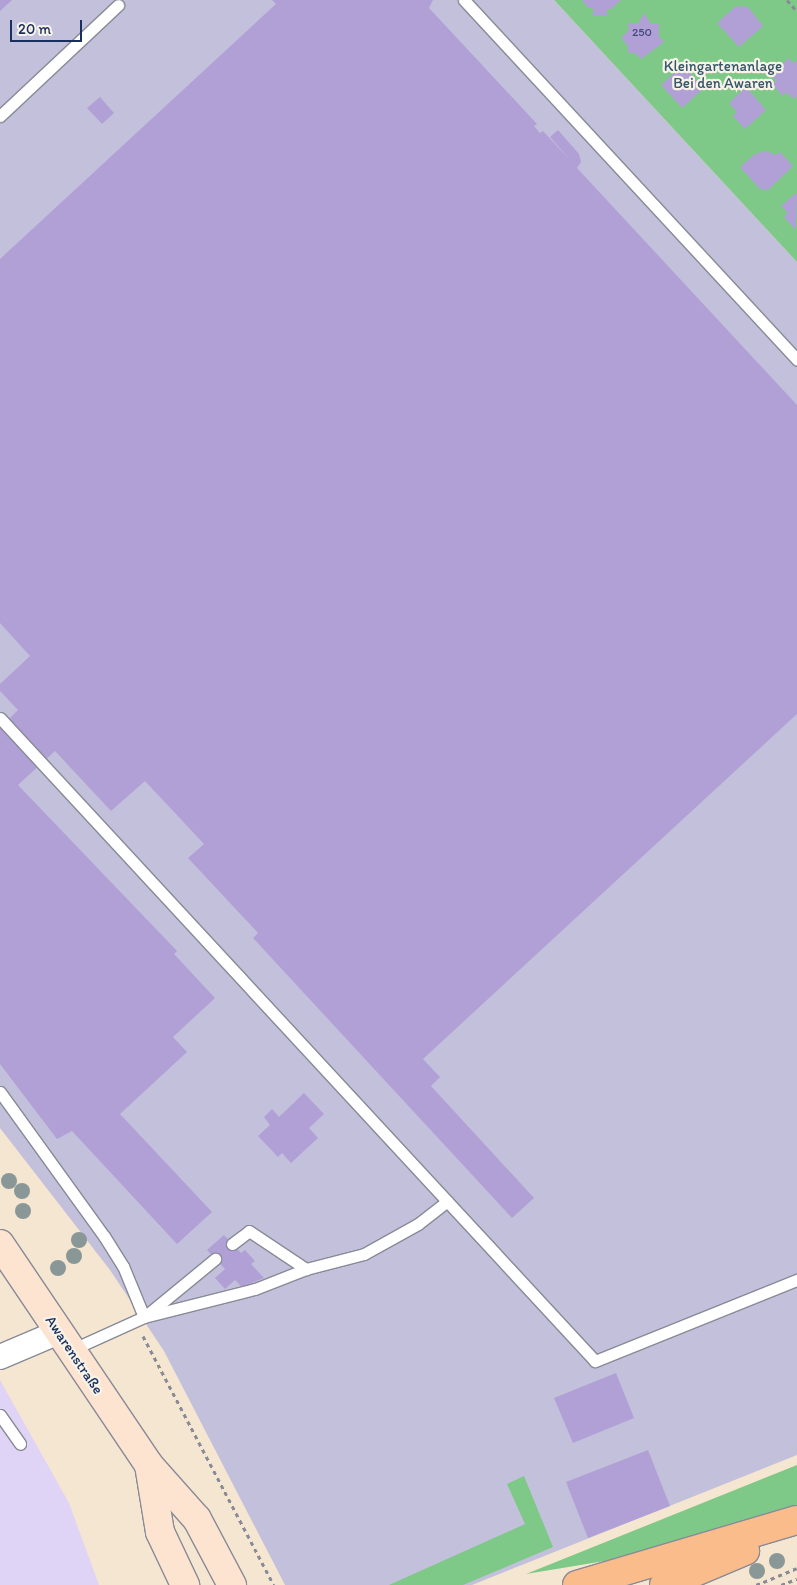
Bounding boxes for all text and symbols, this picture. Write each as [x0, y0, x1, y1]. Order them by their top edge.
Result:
scale bar [12, 10, 85, 42]
text: 20 m [18, 20, 51, 38]
house number: 250 [632, 26, 652, 40]
park label: Kleingartenanlage Bei den Awaren [664, 57, 782, 92]
street label: Awarenstraße [41, 1312, 107, 1398]

